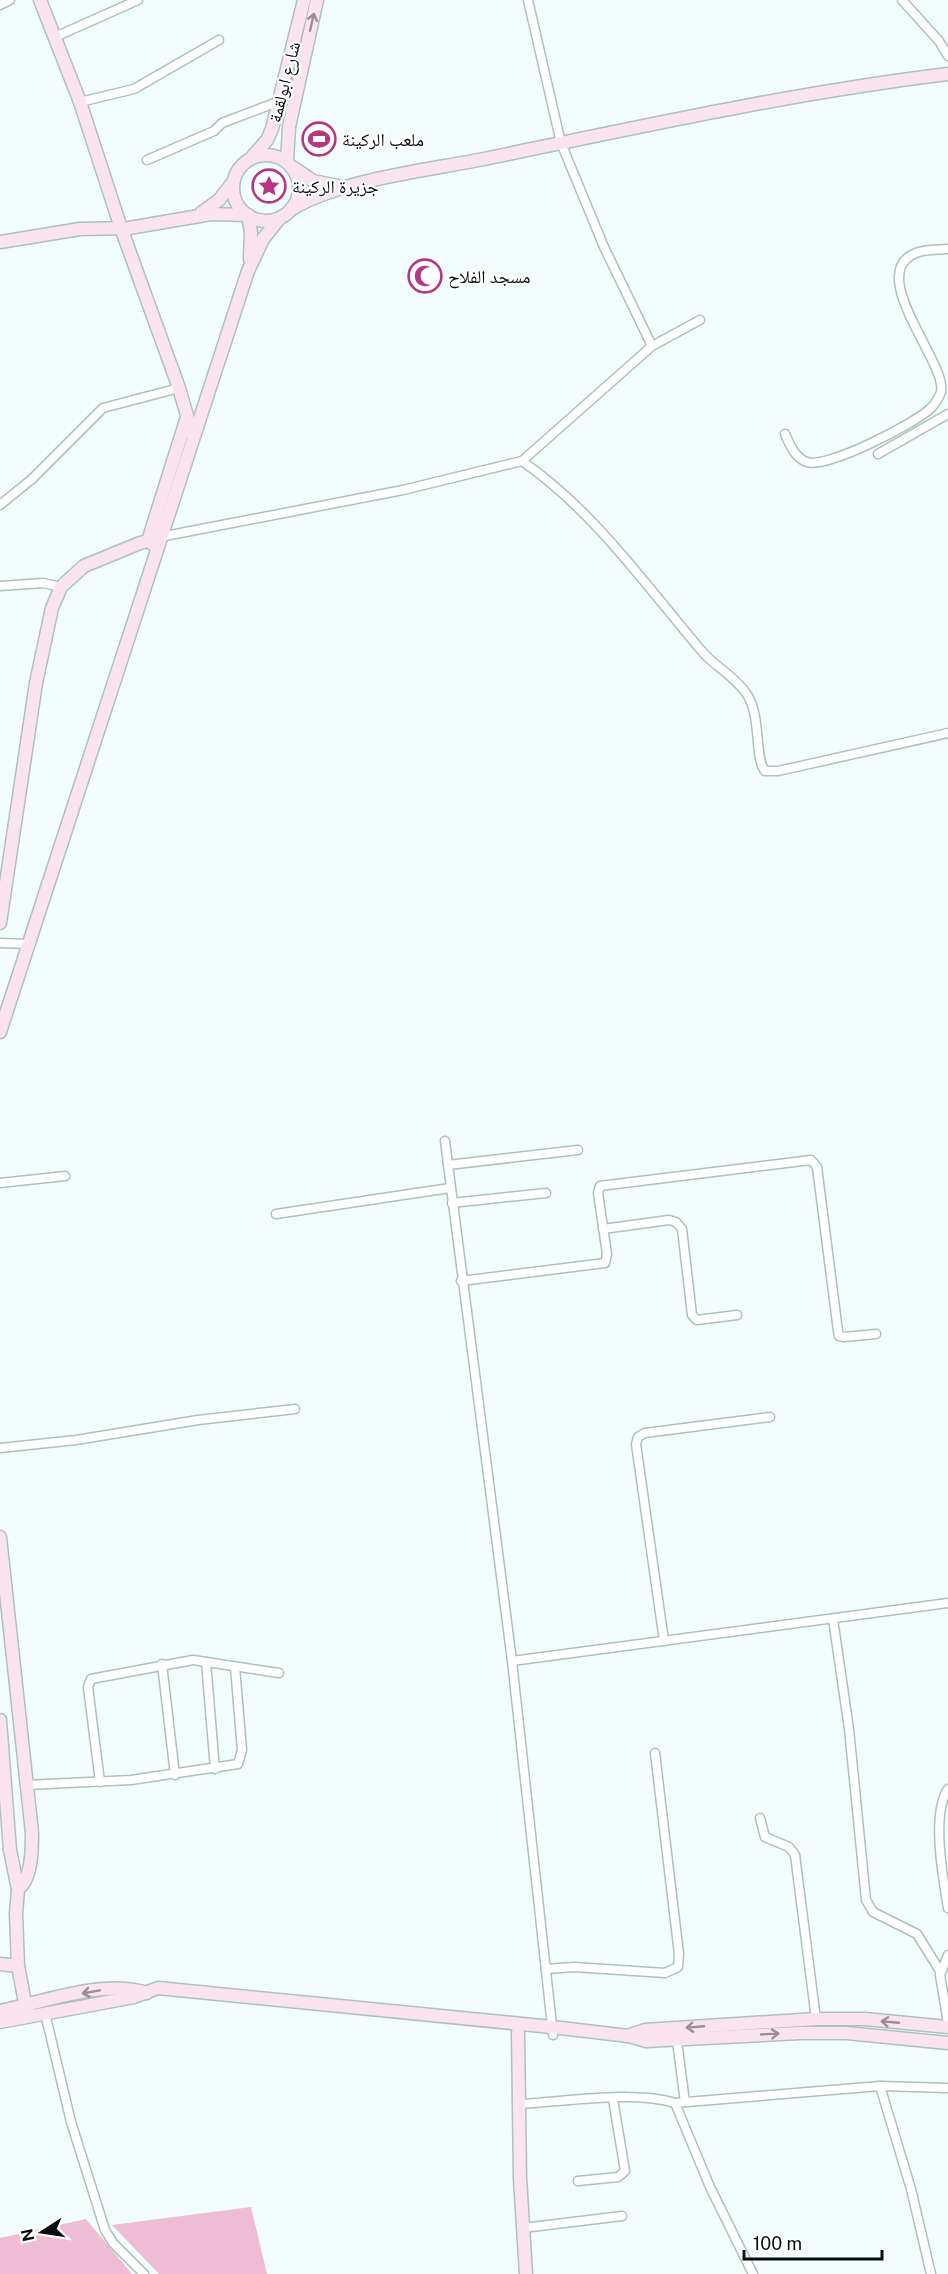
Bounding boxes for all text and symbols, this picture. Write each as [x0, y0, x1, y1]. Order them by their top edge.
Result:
one-way arrow [306, 13, 318, 32]
street label: شارع ابولقمة [264, 39, 305, 125]
sports icon: ملعب الركينة [301, 121, 337, 157]
place label: ملعب الركينة [342, 129, 424, 150]
place icon: جزيرة الركينة [251, 168, 287, 204]
place label: جزيرة الركينة [292, 176, 379, 197]
mosque icon: مسجد الفلاح [407, 258, 443, 294]
place label: مسجد الفلاح [448, 266, 531, 289]
one-way arrow [81, 1987, 101, 1998]
one-way arrow [880, 2016, 900, 2027]
one-way arrow [686, 2021, 706, 2032]
one-way arrow [760, 2029, 780, 2040]
north arrow [12, 2202, 72, 2262]
scale bar [744, 2223, 882, 2261]
text: N [17, 2227, 38, 2243]
text: 100 m [753, 2233, 802, 2254]

